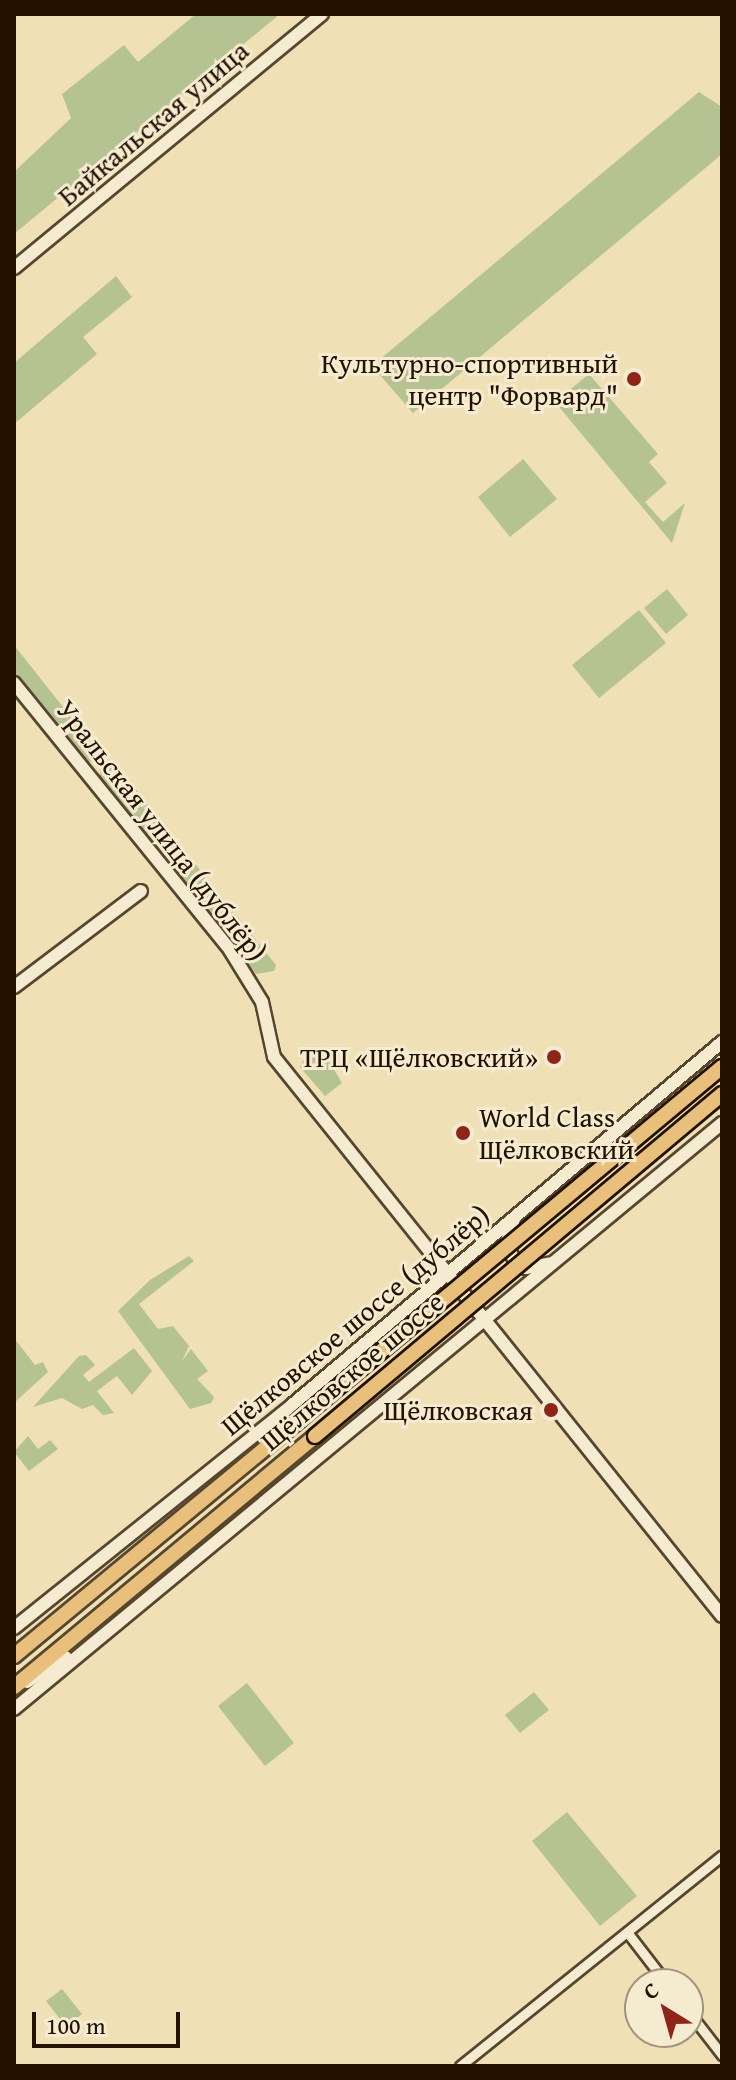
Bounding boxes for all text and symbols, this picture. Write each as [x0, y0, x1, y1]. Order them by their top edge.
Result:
street label: Байкальская улица [51, 33, 255, 213]
place label: Культурно-спортивный центр "Форвард" [321, 346, 618, 412]
marker: Культурно-спортивный центр "Форвард" [625, 370, 643, 388]
street label: Уральская улица (дублёр) [50, 693, 274, 967]
place label: ТРЦ «Щёлковский» [300, 1040, 538, 1074]
marker: ТРЦ «Щёлковский» [545, 1048, 563, 1066]
place label: World Class Щёлковский [479, 1100, 634, 1166]
marker: World Class Щёлковский [454, 1124, 472, 1142]
street label: Щёлковское шоссе (дублёр) [214, 1198, 496, 1442]
street label: Щёлковское шоссе [254, 1285, 450, 1457]
place label: Щёлковская [384, 1393, 533, 1427]
marker: Щёлковская [540, 1399, 562, 1421]
north arrow [624, 1968, 704, 2048]
text: С [636, 1974, 665, 2007]
scale bar [36, 1996, 184, 2046]
text: 100 m [46, 2008, 106, 2043]

